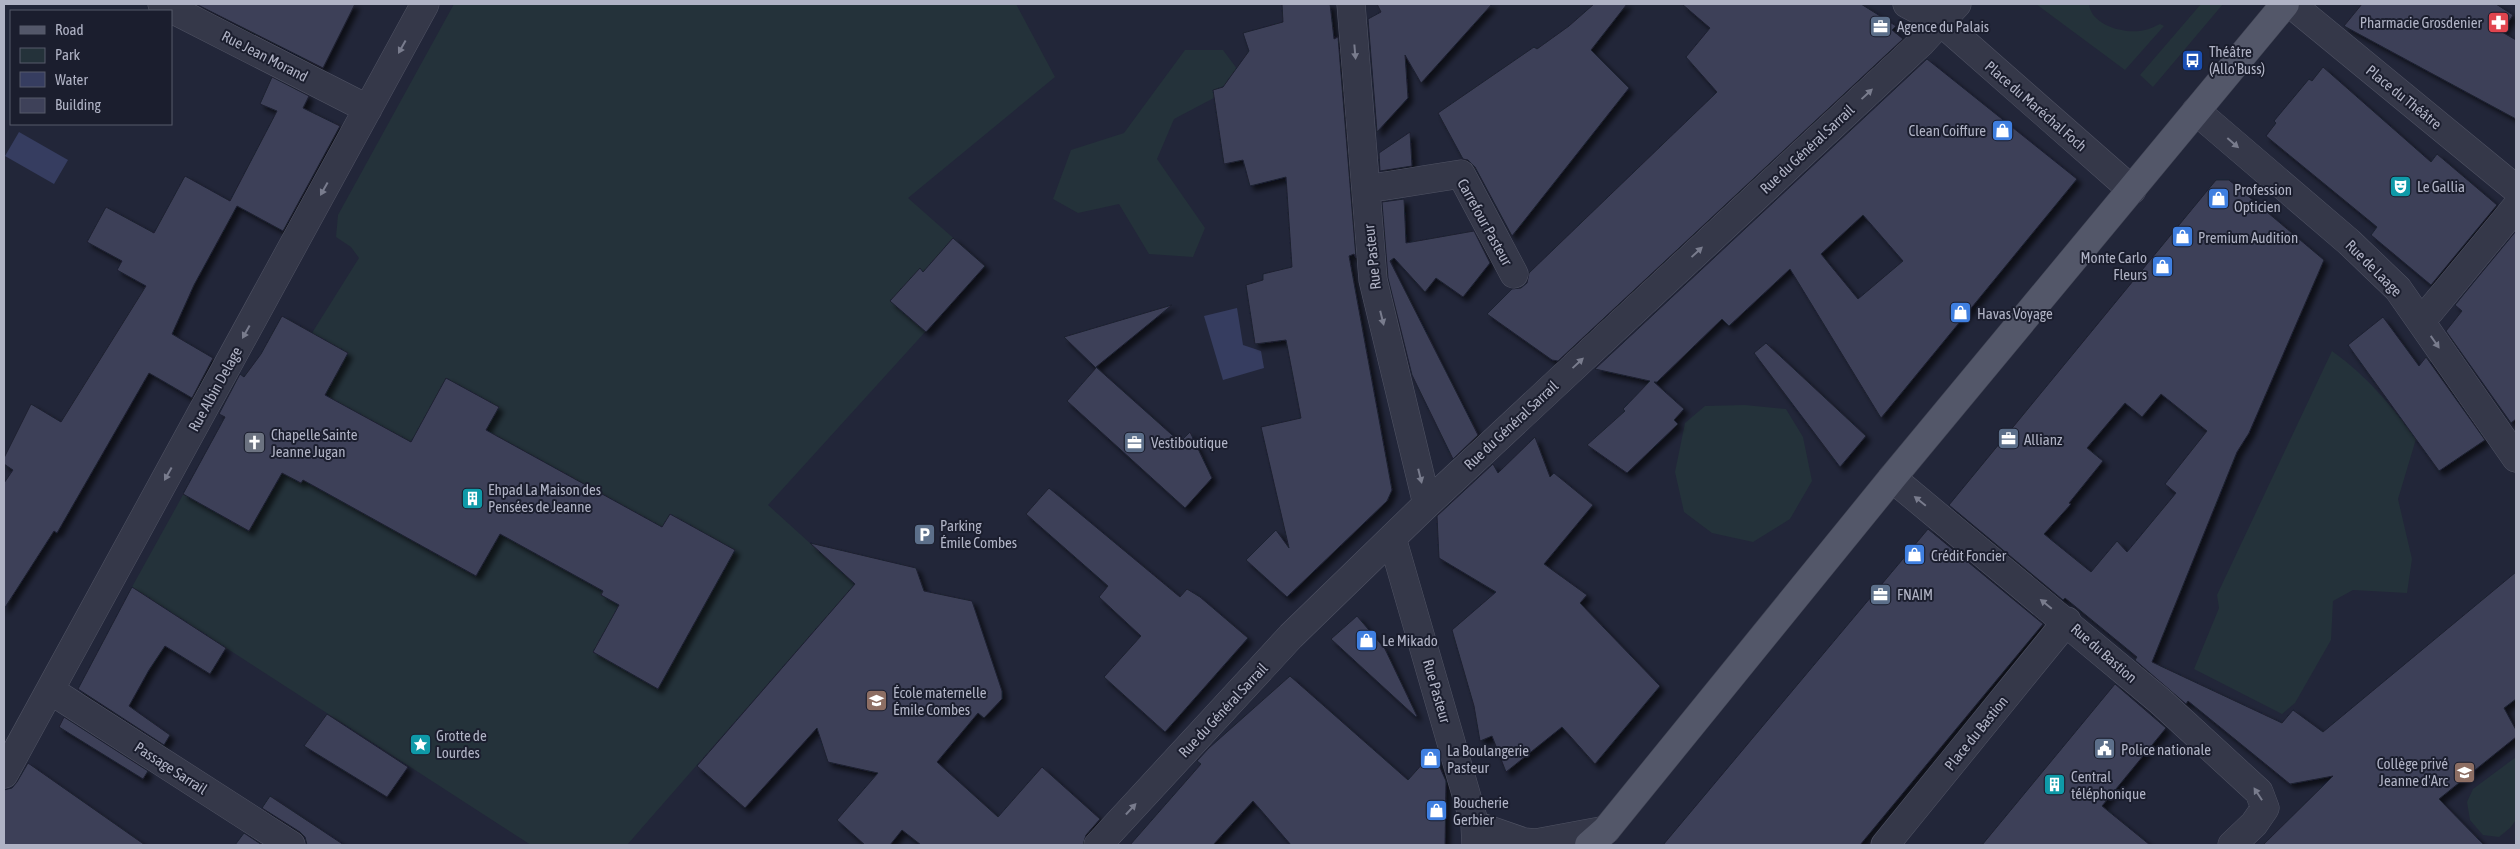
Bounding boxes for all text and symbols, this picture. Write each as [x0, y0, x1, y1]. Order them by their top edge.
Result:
legend [10, 10, 172, 125]
pharmacy icon: Pharmacie Grosdenier [2486, 10, 2510, 34]
office icon: Agence du Palais [1869, 14, 1893, 38]
place label: Pharmacie Grosdenier [2360, 14, 2483, 31]
place label: Agence du Palais [1897, 18, 1989, 35]
text: Road [55, 21, 84, 38]
street label: Rue Jean Morand [219, 27, 311, 85]
one-way arrow [397, 40, 406, 53]
place label: Théâtre (Allo'Buss) [2209, 43, 2265, 77]
one-way arrow [1351, 45, 1359, 61]
text: Park [55, 46, 80, 63]
bus stop icon: Théâtre (Allo'Buss) [2181, 48, 2205, 72]
street label: Place du Maréchal Foch [1982, 57, 2090, 155]
street label: Place du Théâtre [2363, 61, 2445, 133]
text: Water [55, 71, 88, 88]
one-way arrow [1860, 88, 1872, 100]
text: Building [55, 96, 101, 113]
street label: Rue du Général Sarrail [1757, 101, 1858, 197]
shop icon: Clean Coiffure [1990, 118, 2014, 142]
place label: Clean Coiffure [1908, 122, 1986, 139]
one-way arrow [2227, 137, 2239, 149]
theatre icon: Le Gallia [2389, 174, 2413, 198]
street label: Carrefour Pasteur [1454, 176, 1516, 269]
place label: Le Gallia [2417, 178, 2465, 195]
place label: Profession Opticien [2234, 181, 2292, 215]
one-way arrow [320, 182, 328, 196]
shop icon: Profession Opticien [2206, 186, 2230, 210]
street label: Rue Pasteur [1360, 223, 1384, 291]
shop icon: Premium Audition [2170, 225, 2194, 249]
place label: Premium Audition [2198, 229, 2298, 246]
street label: Rue de Laage [2342, 236, 2406, 300]
one-way arrow [1690, 246, 1702, 258]
place label: Monte Carlo Fleurs [2081, 249, 2147, 283]
shop icon: Monte Carlo Fleurs [2151, 254, 2175, 278]
shop icon: Havas Voyage [1949, 301, 1973, 325]
place label: Havas Voyage [1977, 305, 2053, 322]
one-way arrow [1378, 311, 1386, 326]
one-way arrow [242, 324, 250, 339]
one-way arrow [2430, 335, 2440, 349]
street label: Rue Albin Delage [185, 344, 245, 434]
one-way arrow [1571, 357, 1583, 369]
street label: Rue du Général Sarrail [1461, 377, 1562, 473]
place label: Chapelle Sainte Jeanne Jugan [271, 426, 358, 460]
office icon: Allianz [1996, 427, 2020, 451]
office icon: Vestiboutique [1123, 430, 1147, 454]
church icon: Chapelle Sainte Jeanne Jugan [243, 431, 267, 455]
place label: Allianz [2024, 431, 2063, 448]
place label: Vestiboutique [1151, 434, 1228, 451]
one-way arrow [164, 467, 172, 482]
one-way arrow [1416, 468, 1424, 483]
place label: Ehpad La Maison des Pensées de Jeanne [488, 481, 601, 515]
building icon: Ehpad La Maison des Pensées de Jeanne [460, 486, 484, 510]
one-way arrow [1914, 496, 1927, 507]
place label: Parking Émile Combes [940, 517, 1017, 551]
parking icon: Parking Émile Combes [912, 522, 936, 546]
shop icon: Crédit Foncier [1903, 543, 1927, 567]
place label: Crédit Foncier [1931, 547, 2007, 564]
office icon: FNAIM [1869, 582, 1893, 606]
place label: FNAIM [1897, 586, 1933, 603]
one-way arrow [2040, 599, 2053, 610]
street label: Rue du Bastion [2068, 620, 2140, 686]
shop icon: Le Mikado [1354, 628, 1378, 652]
place label: Le Mikado [1382, 632, 1438, 649]
street label: Rue Pasteur [1420, 657, 1454, 725]
street label: Rue du Général Sarrail [1175, 659, 1271, 760]
place label: École maternelle Émile Combes [893, 684, 987, 718]
school or university icon: École maternelle Émile Combes [865, 689, 889, 713]
street label: Place du Bastion [1941, 692, 2011, 774]
place label: Grotte de Lourdes [436, 727, 487, 761]
place icon: Grotte de Lourdes [408, 732, 432, 756]
public building icon: Police nationale [2093, 737, 2117, 761]
street label: Passage Sarrail [132, 738, 210, 798]
place label: Police nationale [2121, 741, 2211, 758]
place label: La Boulangerie Pasteur [1447, 742, 1529, 776]
shop icon: La Boulangerie Pasteur [1419, 747, 1443, 771]
place label: Collège privé Jeanne d'Arc [2377, 755, 2448, 789]
school or university icon: Collège privé Jeanne d'Arc [2452, 760, 2476, 784]
place label: Central téléphonique [2071, 768, 2146, 802]
building icon: Central téléphonique [2043, 773, 2067, 797]
one-way arrow [2253, 787, 2263, 801]
place label: Boucherie Gerbier [1453, 794, 1509, 828]
shop icon: Boucherie Gerbier [1425, 799, 1449, 823]
one-way arrow [1126, 803, 1137, 816]

